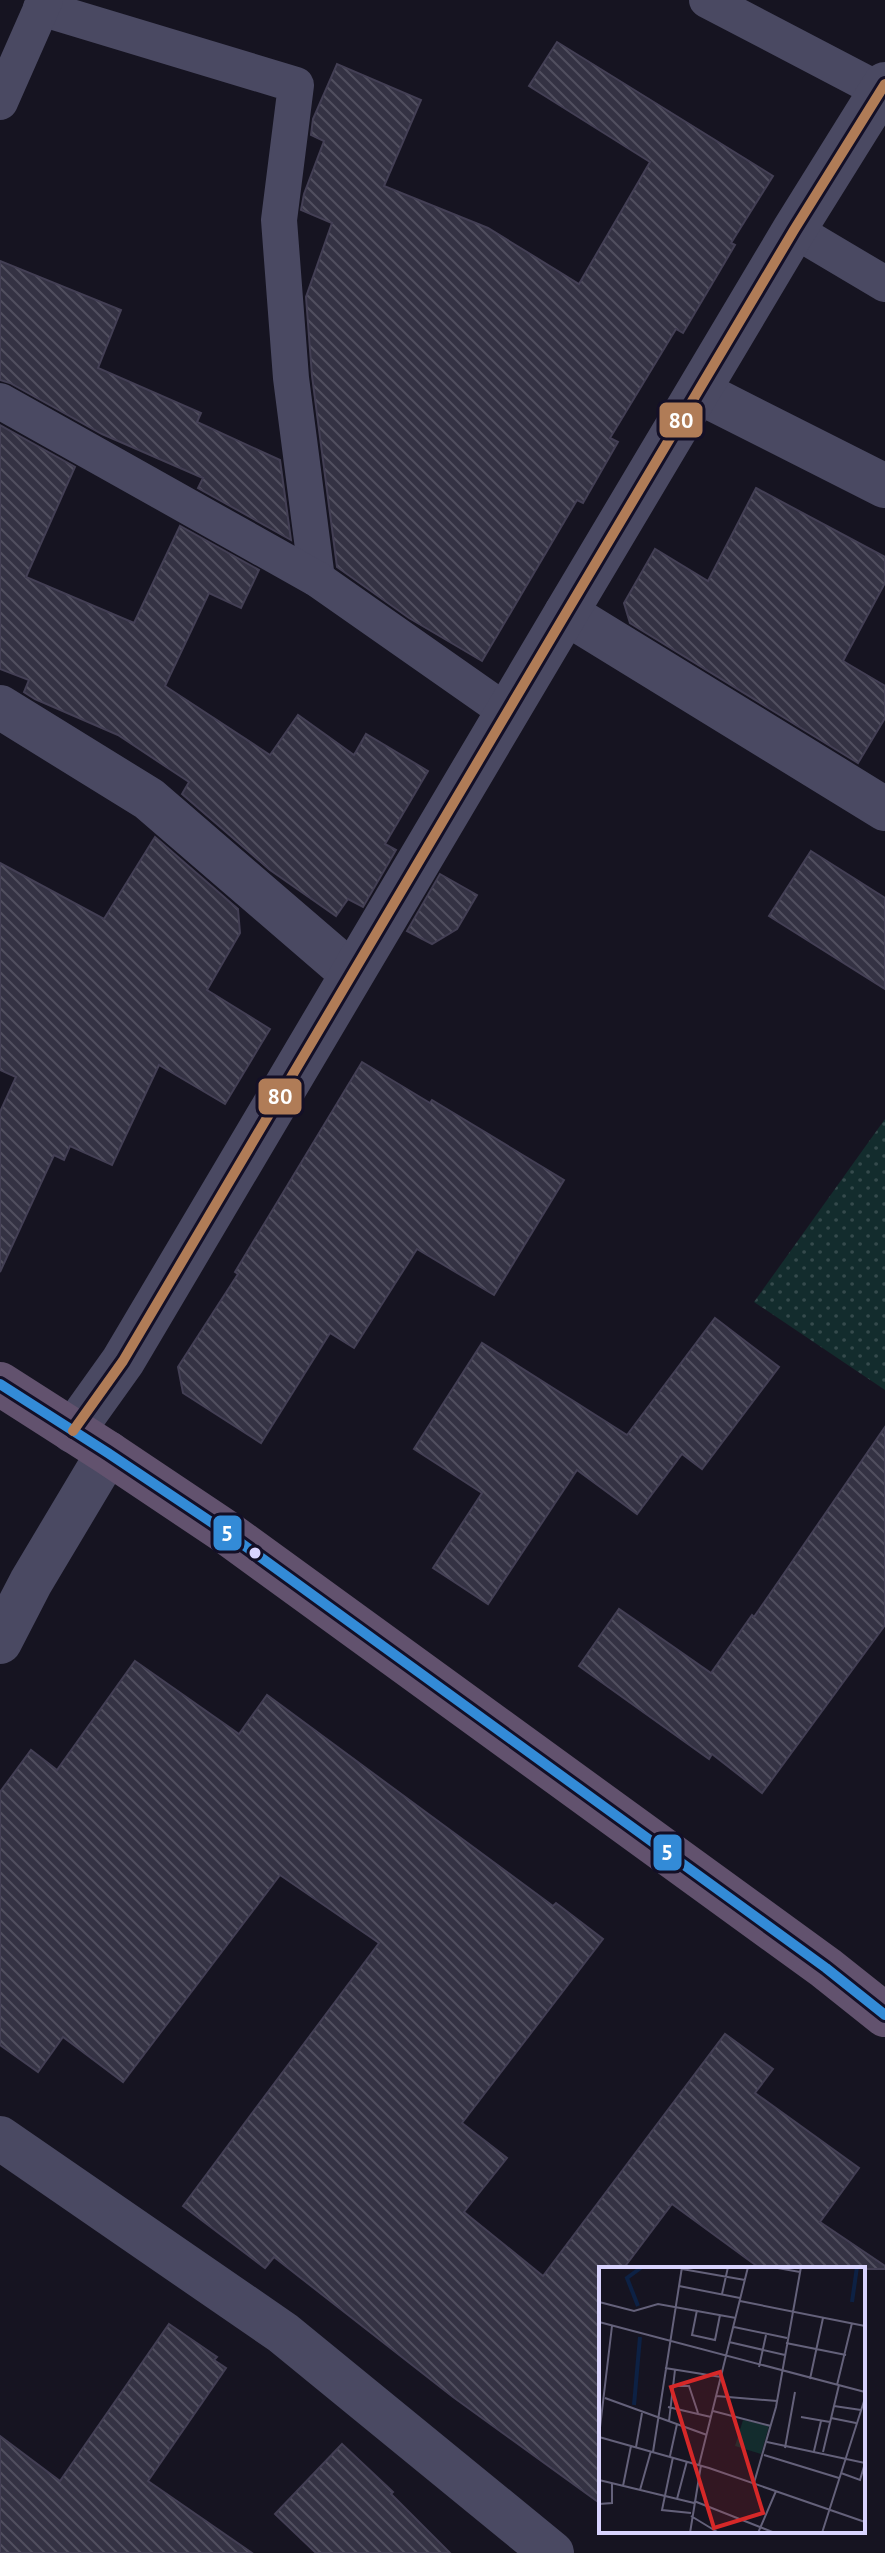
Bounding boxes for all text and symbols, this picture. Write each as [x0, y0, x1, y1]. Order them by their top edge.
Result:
line badge: 80 [658, 401, 704, 439]
text: 80 [669, 406, 693, 434]
line badge: 80 [257, 1077, 303, 1116]
text: 80 [268, 1082, 292, 1110]
line badge: 5 [212, 1514, 243, 1552]
text: 5 [221, 1519, 233, 1547]
unlabelled marker [247, 1545, 263, 1561]
line badge: 5 [652, 1833, 683, 1872]
text: 5 [661, 1838, 673, 1866]
inset map [599, 2267, 865, 2533]

